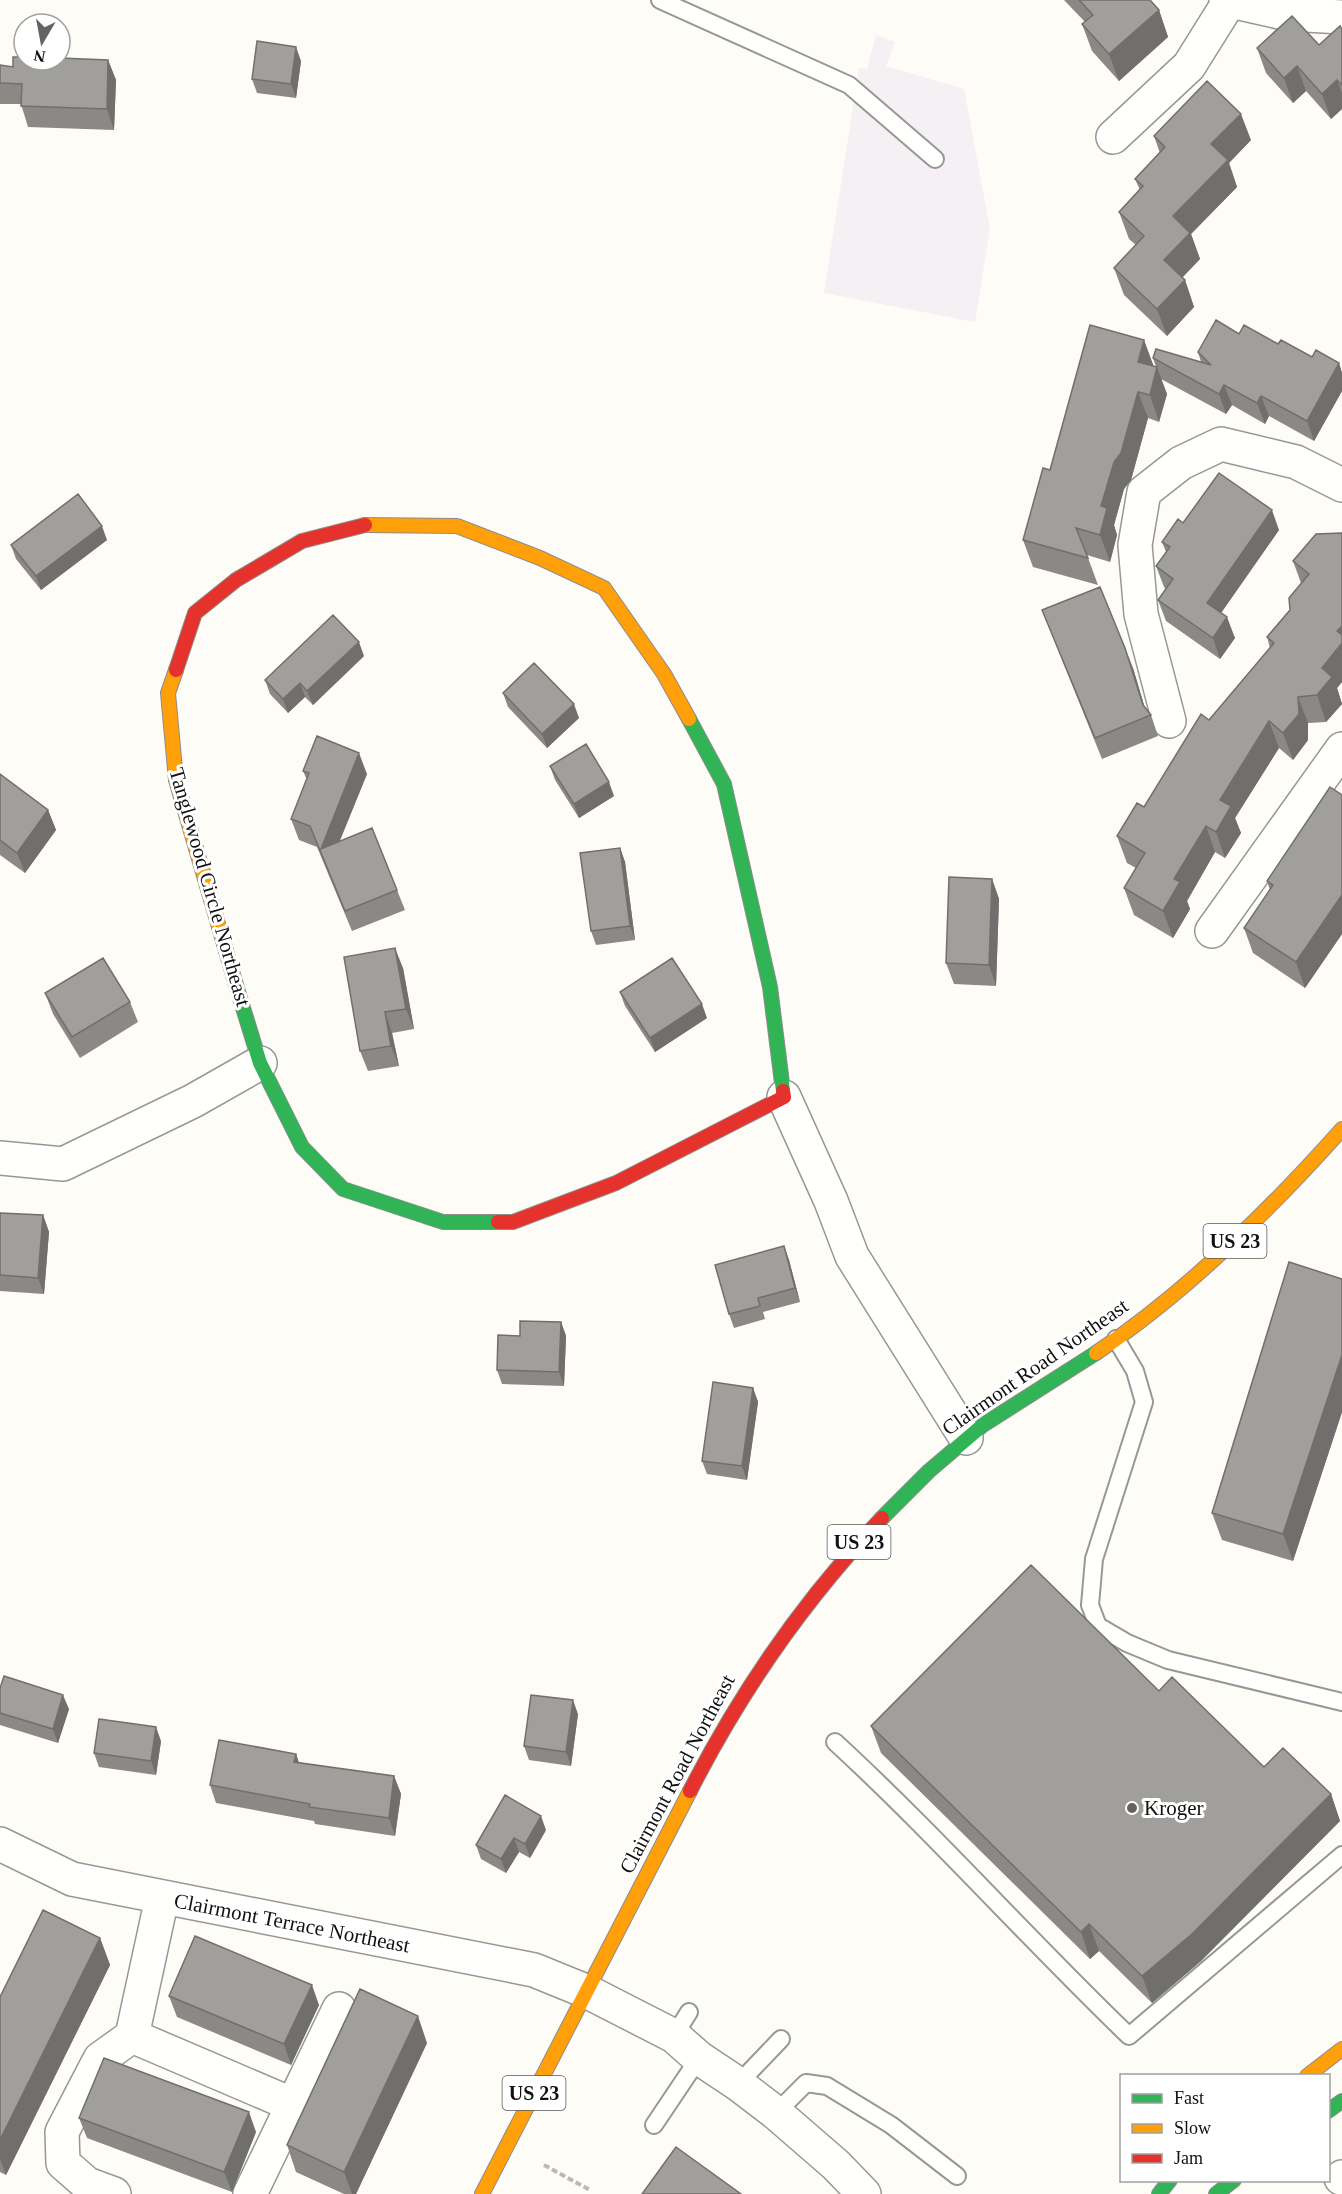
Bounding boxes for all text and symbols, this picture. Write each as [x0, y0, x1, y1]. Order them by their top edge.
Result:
north arrow [12, 12, 72, 72]
text: N [32, 47, 47, 66]
street label: Tanglewood Circle Northeast [164, 765, 256, 1009]
road number: US 23 [1204, 1224, 1266, 1258]
street label: Clairmont Road Northeast [937, 1294, 1133, 1440]
road number: US 23 [828, 1525, 890, 1559]
street label: Clairmont Road Northeast [614, 1670, 740, 1877]
place label: Kroger [1144, 1796, 1203, 1820]
marker: Kroger [1125, 1801, 1139, 1815]
street label: Clairmont Terrace Northeast [172, 1888, 412, 1958]
legend [1120, 2074, 1330, 2182]
road number: US 23 [502, 2076, 566, 2110]
text: Fast [1174, 2088, 1204, 2108]
text: Slow [1174, 2118, 1211, 2138]
text: Jam [1174, 2148, 1203, 2168]

